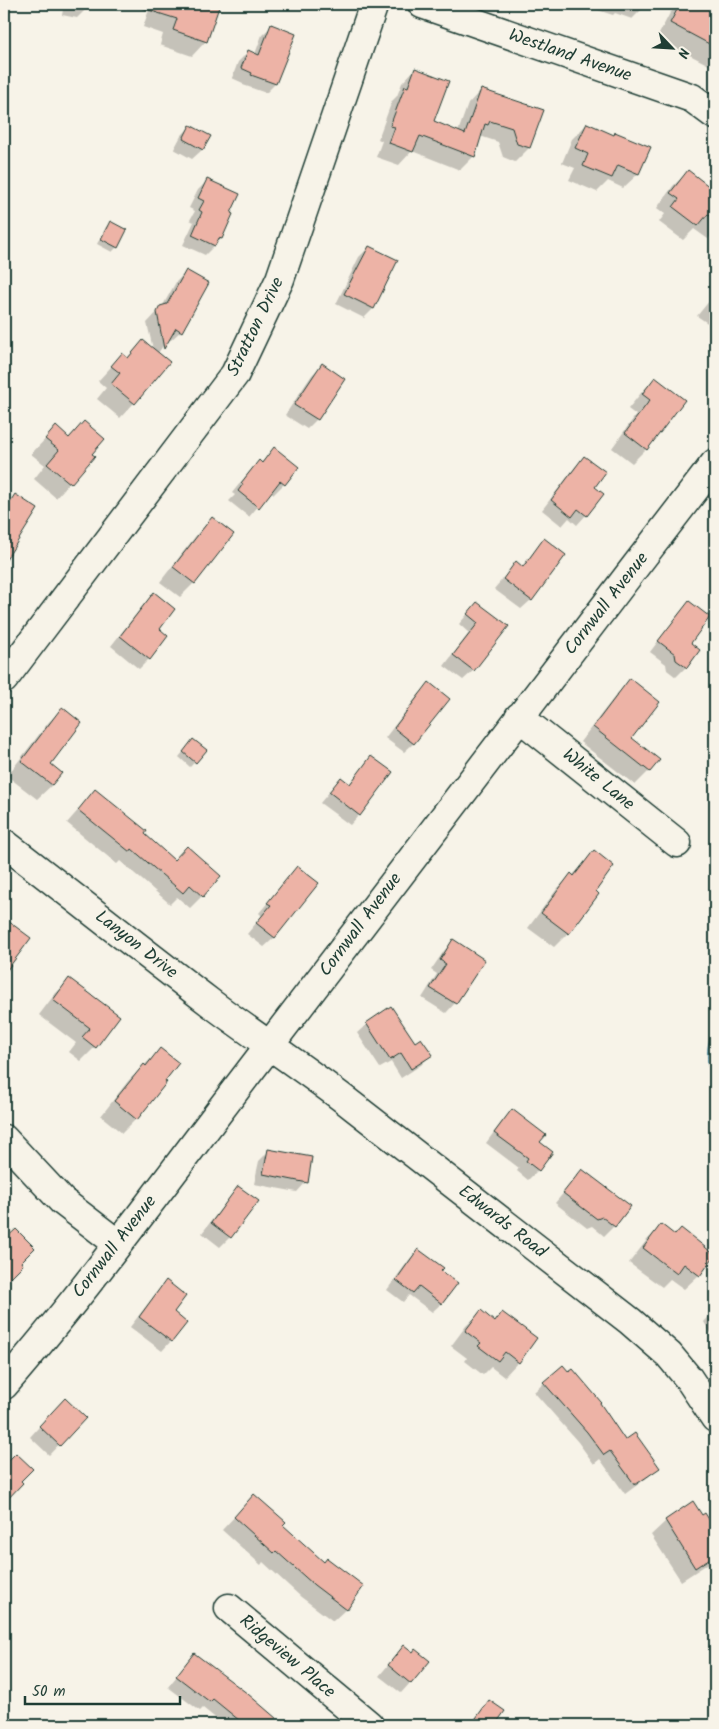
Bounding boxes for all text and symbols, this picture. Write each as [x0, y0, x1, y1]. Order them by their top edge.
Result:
street label: Westland Avenue [505, 21, 635, 91]
north arrow [646, 22, 696, 72]
text: N [671, 44, 695, 62]
street label: Stratton Drive [219, 272, 293, 382]
street label: Cornwall Avenue [557, 546, 657, 662]
street label: White Lane [555, 742, 641, 818]
street label: Cornwall Avenue [312, 867, 410, 983]
street label: Lanyon Drive [88, 903, 184, 987]
street label: Edwards Road [451, 1178, 553, 1267]
street label: Cornwall Avenue [65, 1189, 165, 1305]
street label: Ridgeview Place [232, 1608, 342, 1706]
scale bar [25, 1674, 180, 1706]
text: 50 m [32, 1680, 66, 1704]

